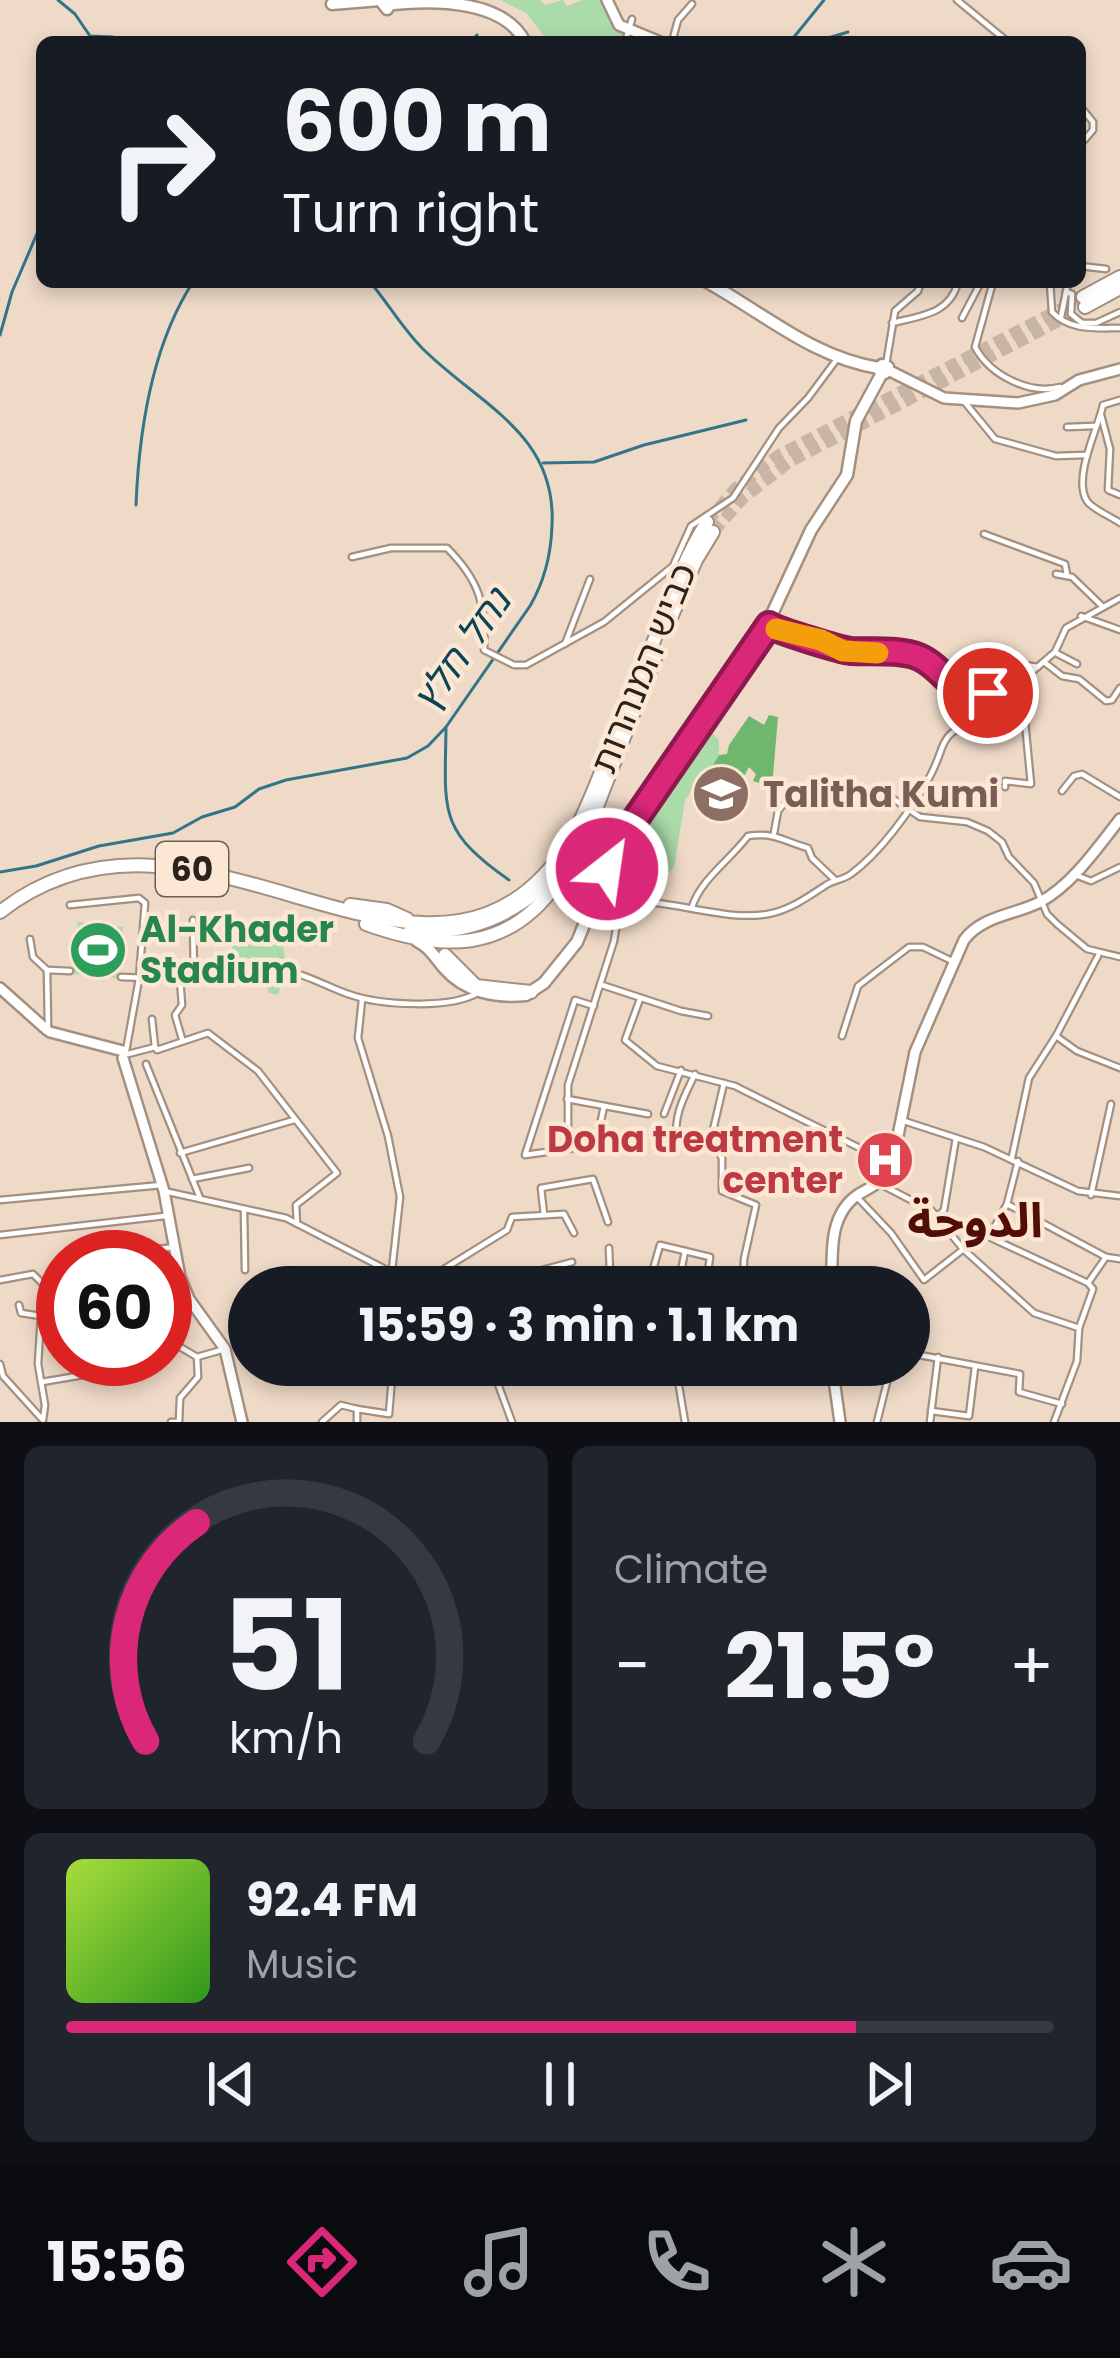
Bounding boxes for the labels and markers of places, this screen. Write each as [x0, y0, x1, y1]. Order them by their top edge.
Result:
pin [937, 642, 1039, 744]
school or university icon: Talitha Kumi [690, 763, 752, 825]
place label: Talitha Kumi [763, 769, 999, 820]
place label: Al-Khader Stadium [140, 904, 334, 996]
sports icon: Al-Khader Stadium [67, 919, 129, 981]
place label: Doha treatment center [547, 1114, 843, 1206]
hospital icon: Doha treatment center [854, 1129, 916, 1191]

